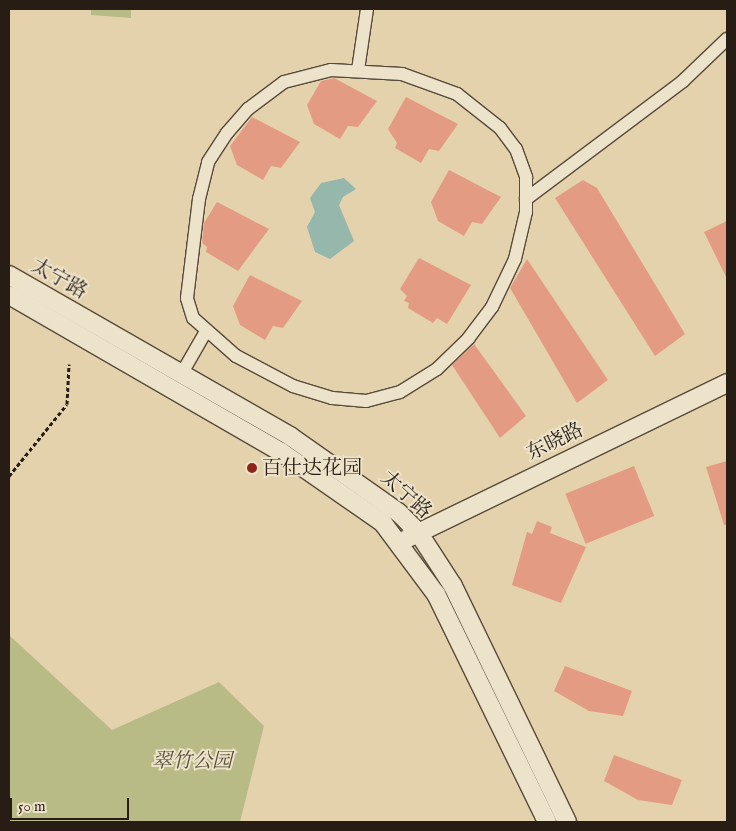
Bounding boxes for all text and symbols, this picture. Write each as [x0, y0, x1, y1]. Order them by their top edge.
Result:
street label: 太宁路 [27, 254, 91, 304]
street label: 东晓路 [523, 418, 587, 466]
place label: 百仕达花园 [262, 456, 362, 480]
marker: 百仕达花园 [246, 462, 258, 474]
street label: 太宁路 [376, 466, 436, 524]
park label: 翠竹公园 [152, 749, 232, 773]
scale bar [12, 788, 131, 820]
text: 50 m [18, 797, 46, 816]

